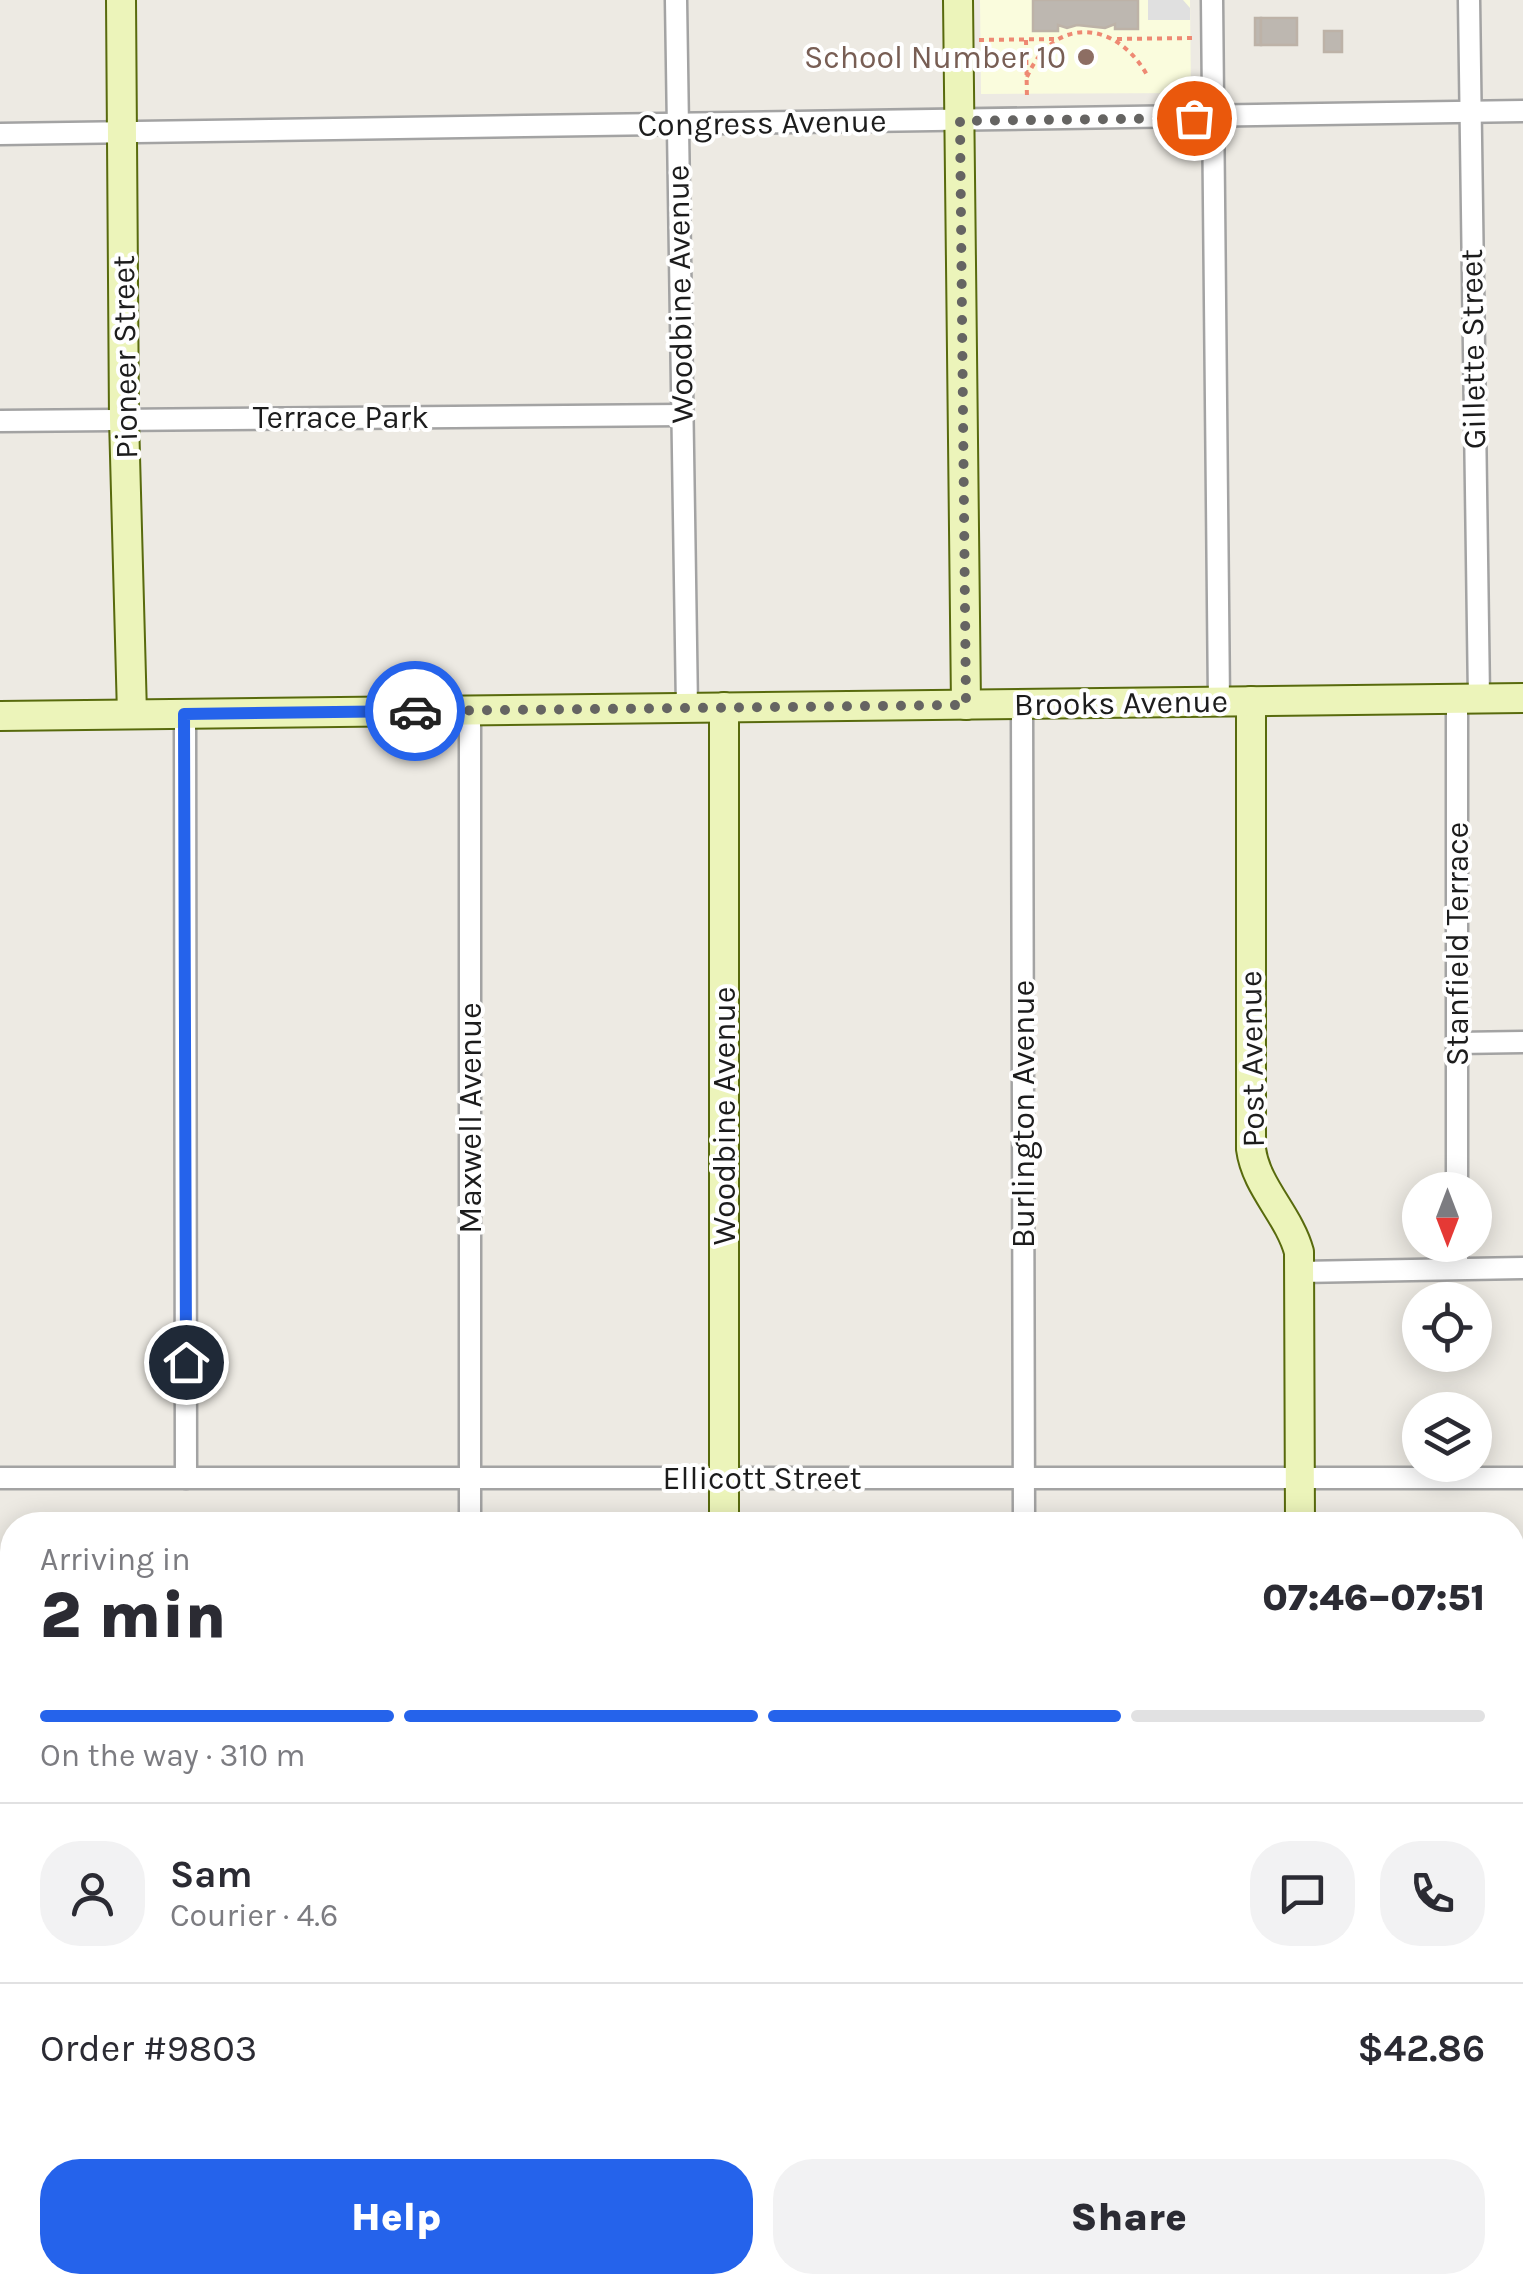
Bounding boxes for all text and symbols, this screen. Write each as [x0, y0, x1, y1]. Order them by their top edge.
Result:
place label: School Number 10 [804, 39, 1066, 76]
marker: School Number 10 [1075, 46, 1097, 68]
pin [1152, 76, 1237, 161]
icon: bag [1167, 91, 1222, 146]
street label: Congress Avenue [637, 102, 887, 144]
street label: Woodbine Avenue [659, 164, 701, 424]
street label: Gillette Street [1453, 248, 1493, 450]
street label: Pioneer Street [105, 255, 145, 459]
street label: Terrace Park [253, 399, 429, 436]
courier [365, 661, 465, 761]
street label: Brooks Avenue [1014, 683, 1228, 723]
icon: car [388, 684, 443, 739]
street label: Stanfield Terrace [1439, 822, 1476, 1066]
street label: Post Avenue [1232, 970, 1272, 1148]
street label: Burlington Avenue [1005, 980, 1042, 1248]
street label: Woodbine Avenue [706, 987, 743, 1245]
street label: Maxwell Avenue [452, 1002, 489, 1234]
north arrow [1402, 1172, 1492, 1262]
map controls [1402, 1172, 1492, 1482]
button: locate [1402, 1282, 1492, 1372]
pin [144, 1320, 229, 1405]
icon: home [159, 1335, 214, 1390]
button: layers [1402, 1392, 1492, 1482]
street label: Ellicott Street [663, 1460, 861, 1497]
text: Arriving in [40, 1541, 191, 1578]
text: 07:46–07:51 [1262, 1575, 1485, 1620]
text: 2 min [40, 1577, 226, 1653]
text: On the way · 310 m [40, 1737, 306, 1774]
button: person [40, 1841, 145, 1946]
button: chat [1250, 1841, 1355, 1946]
button: phone [1380, 1841, 1485, 1946]
text: Sam [170, 1852, 253, 1897]
text: Courier · 4.6 [170, 1897, 338, 1934]
text: Order #9803 [40, 2026, 257, 2071]
text: $42.86 [1357, 2026, 1485, 2071]
button: Help [40, 2159, 753, 2274]
button: Share [773, 2159, 1485, 2274]

